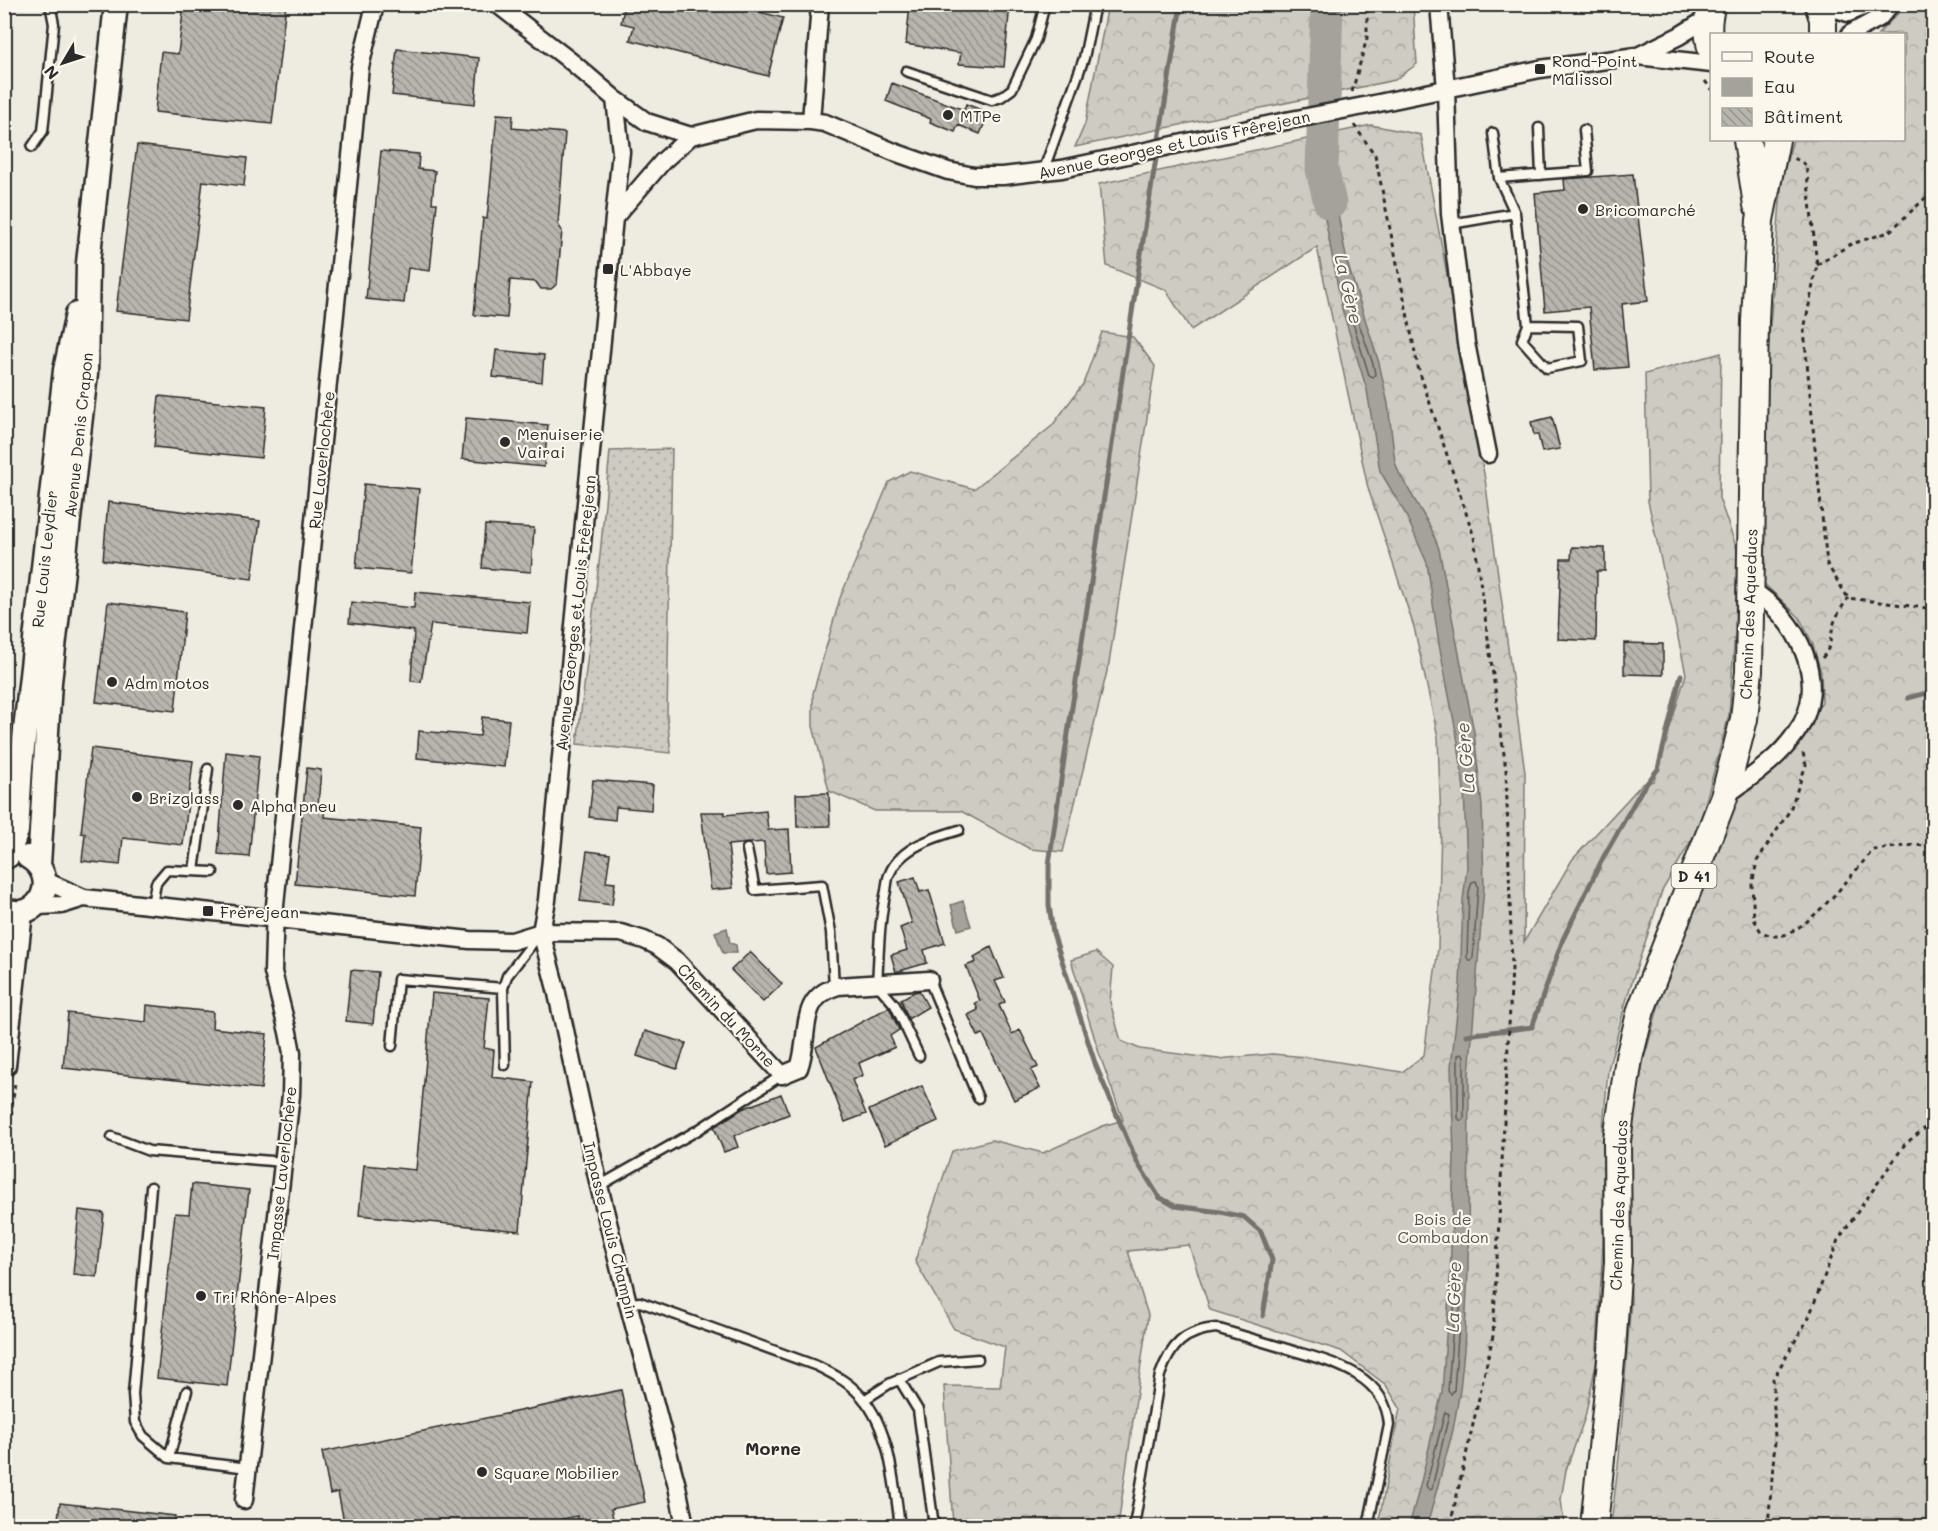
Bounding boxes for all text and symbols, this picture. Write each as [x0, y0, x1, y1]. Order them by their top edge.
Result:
north arrow [33, 33, 93, 93]
legend [1710, 33, 1905, 141]
text: Route [1764, 44, 1815, 68]
place label: Rond-Point Malissol [1552, 50, 1638, 89]
text: N [39, 61, 63, 84]
marker: Rond-Point Malissol [1533, 62, 1547, 76]
text: Eau [1764, 74, 1795, 98]
text: Bâtiment [1764, 104, 1843, 128]
place label: MTPe [960, 105, 1001, 126]
street label: Avenue Georges et Louis Frêrejean [1036, 105, 1312, 183]
marker: MTPe [941, 108, 955, 122]
place label: Bricomarché [1595, 199, 1696, 220]
marker: Bricomarché [1576, 202, 1590, 216]
water label: La Gère [1329, 252, 1369, 326]
place label: L'Abbaye [620, 259, 692, 280]
marker: L'Abbaye [601, 262, 615, 276]
street label: Avenue Denis Crapon [59, 352, 97, 518]
street label: Rue Laverlochère [303, 390, 339, 530]
place label: Menuiserie Vairai [517, 423, 603, 462]
marker: Menuiserie Vairai [498, 435, 512, 449]
street label: Avenue Georges et Louis Frêrejean [550, 474, 600, 752]
street label: Rue Louis Leydier [26, 489, 62, 629]
street label: Chemin des Aqueducs [1735, 528, 1761, 700]
place label: Adm motos [124, 672, 210, 693]
marker: Adm motos [105, 675, 119, 689]
water label: La Gère [1450, 722, 1480, 794]
place label: Brizglass [149, 787, 220, 808]
marker: Brizglass [130, 790, 144, 804]
place label: Alpha pneu [250, 795, 336, 816]
marker: Alpha pneu [231, 798, 245, 812]
road number: D 41 [1672, 864, 1716, 888]
place label: Frèrejean [220, 901, 299, 922]
marker: Frèrejean [201, 904, 215, 918]
street label: Chemin du Morne [673, 958, 781, 1072]
street label: Impasse Laverlochère [261, 1085, 301, 1261]
street label: Chemin des Aqueducs [1605, 1119, 1631, 1291]
street label: Impasse Louis Champin [579, 1139, 643, 1321]
park label: Bois de Combaudon [1397, 1208, 1489, 1247]
water label: La Gère [1440, 1261, 1466, 1333]
place label: Tri Rhône-Alpes [213, 1286, 337, 1307]
marker: Tri Rhône-Alpes [194, 1289, 208, 1303]
district label: Morne [745, 1436, 801, 1460]
place label: Square Mobilier [494, 1462, 619, 1483]
marker: Square Mobilier [475, 1465, 489, 1479]

